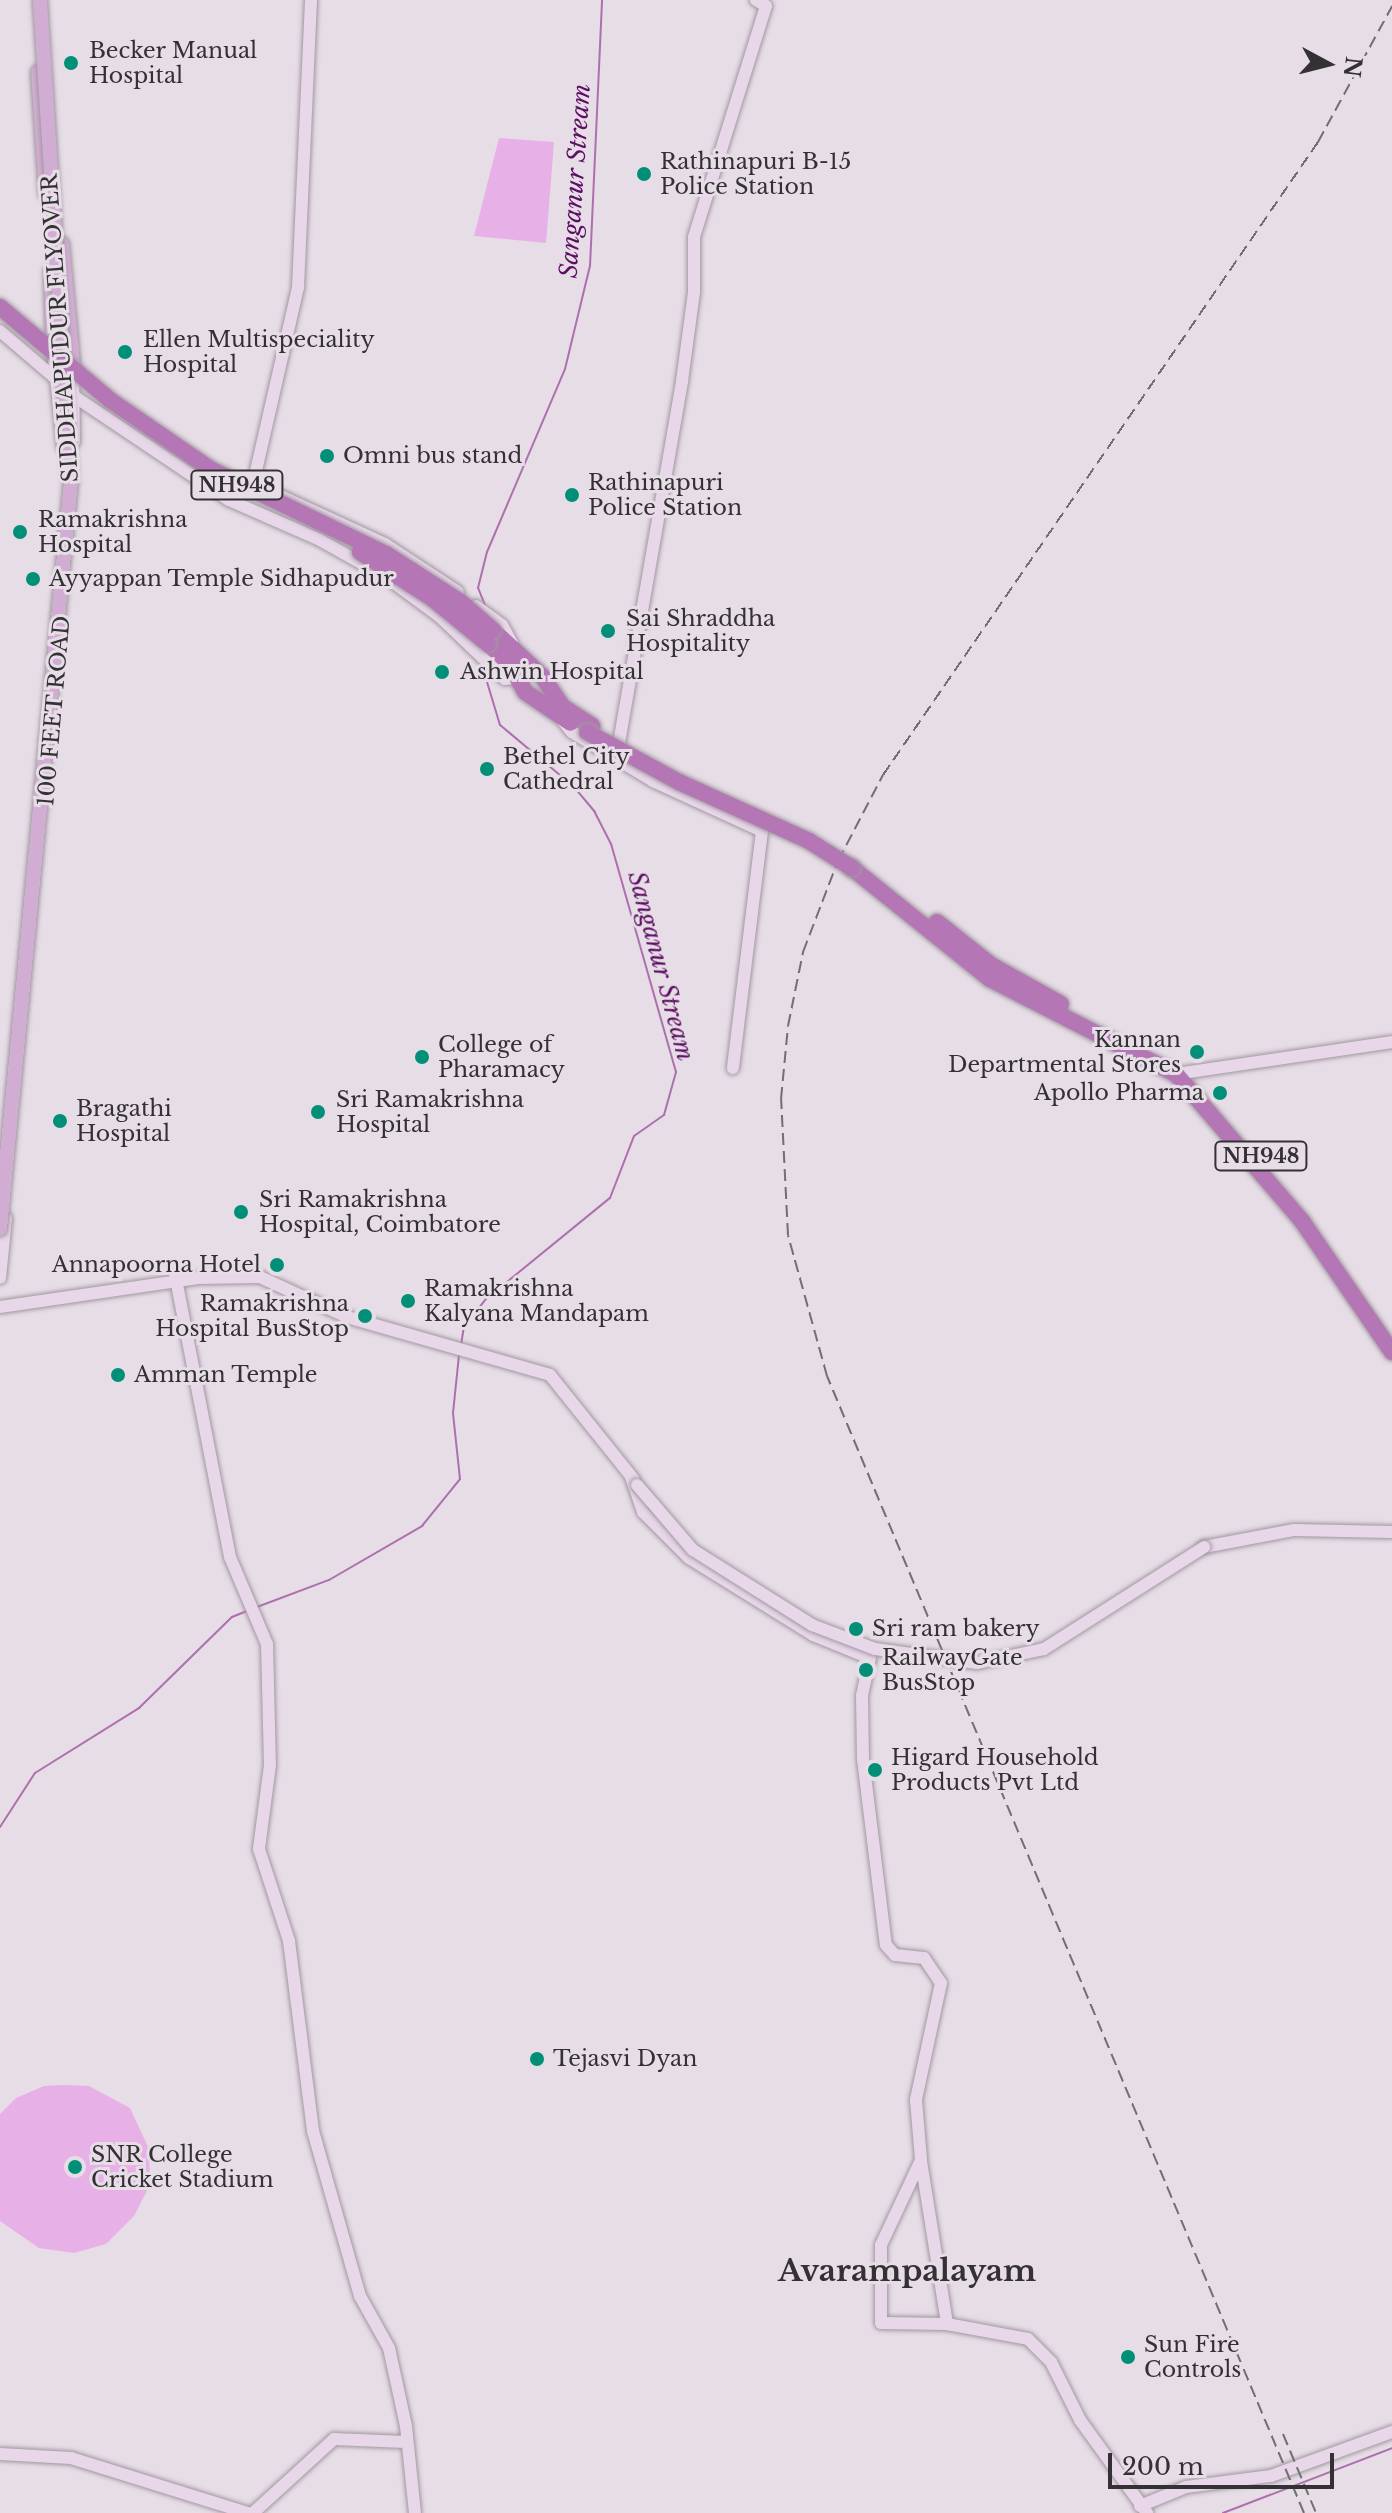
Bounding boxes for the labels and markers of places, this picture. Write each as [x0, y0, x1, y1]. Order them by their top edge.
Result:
place label: Becker Manual Hospital [89, 37, 258, 88]
marker: Becker Manual Hospital [60, 52, 82, 74]
place label: Rathinapuri B-15 Police Station [660, 148, 851, 200]
marker: Rathinapuri B-15 Police Station [635, 165, 653, 183]
place label: Ellen Multispeciality Hospital [143, 326, 375, 378]
marker: Ellen Multispeciality Hospital [114, 341, 136, 363]
place label: Omni bus stand [343, 443, 522, 469]
marker: Omni bus stand [318, 447, 336, 465]
place label: Rathinapuri Police Station [588, 469, 742, 520]
marker: Rathinapuri Police Station [563, 486, 581, 504]
place label: Ramakrishna Hospital [38, 506, 187, 558]
marker: Ramakrishna Hospital [9, 521, 31, 543]
place label: Ayyappan Temple Sidhapudur [49, 566, 394, 592]
marker: Ayyappan Temple Sidhapudur [24, 570, 42, 588]
place label: Sai Shraddha Hospitality [626, 605, 775, 656]
marker: Sai Shraddha Hospitality [597, 620, 619, 642]
place label: Ashwin Hospital [460, 659, 644, 685]
marker: Ashwin Hospital [431, 661, 453, 683]
place label: Bethel City Cathedral [503, 743, 630, 794]
marker: Bethel City Cathedral [478, 760, 496, 778]
place label: Kannan Departmental Stores [948, 1026, 1181, 1078]
place label: College of Pharamacy [438, 1031, 565, 1082]
marker: Kannan Departmental Stores [1188, 1043, 1206, 1061]
marker: College of Pharamacy [413, 1048, 431, 1066]
place label: Apollo Pharma [1034, 1080, 1204, 1106]
marker: Apollo Pharma [1211, 1084, 1229, 1102]
place label: Sri Ramakrishna Hospital [336, 1086, 524, 1138]
place label: Bragathi Hospital [76, 1095, 172, 1146]
marker: Sri Ramakrishna Hospital [307, 1101, 329, 1123]
marker: Bragathi Hospital [51, 1112, 69, 1130]
place label: Sri Ramakrishna Hospital, Coimbatore [259, 1186, 501, 1238]
marker: Sri Ramakrishna Hospital, Coimbatore [230, 1201, 252, 1223]
place label: Annapoorna Hotel [51, 1252, 261, 1278]
marker: Annapoorna Hotel [268, 1256, 286, 1274]
place label: Ramakrishna Kalyana Mandapam [424, 1275, 649, 1326]
place label: Ramakrishna Hospital BusStop [155, 1290, 349, 1342]
marker: Ramakrishna Kalyana Mandapam [399, 1292, 417, 1310]
marker: Ramakrishna Hospital BusStop [356, 1307, 374, 1325]
place label: Amman Temple [134, 1362, 318, 1388]
marker: Amman Temple [109, 1366, 127, 1384]
place label: Sri ram bakery [872, 1616, 1040, 1642]
marker: Sri ram bakery [847, 1620, 865, 1638]
place label: RailwayGate BusStop [882, 1644, 1023, 1696]
marker: RailwayGate BusStop [857, 1661, 875, 1679]
place label: Higard Household Products Pvt Ltd [891, 1744, 1099, 1796]
marker: Higard Household Products Pvt Ltd [866, 1761, 884, 1779]
place label: Tejasvi Dyan [553, 2046, 697, 2072]
marker: Tejasvi Dyan [528, 2050, 546, 2068]
place label: SNR College Cricket Stadium [91, 2141, 274, 2192]
marker: SNR College Cricket Stadium [66, 2158, 84, 2176]
place label: Sun Fire Controls [1144, 2331, 1241, 2382]
marker: Sun Fire Controls [1119, 2348, 1137, 2366]

